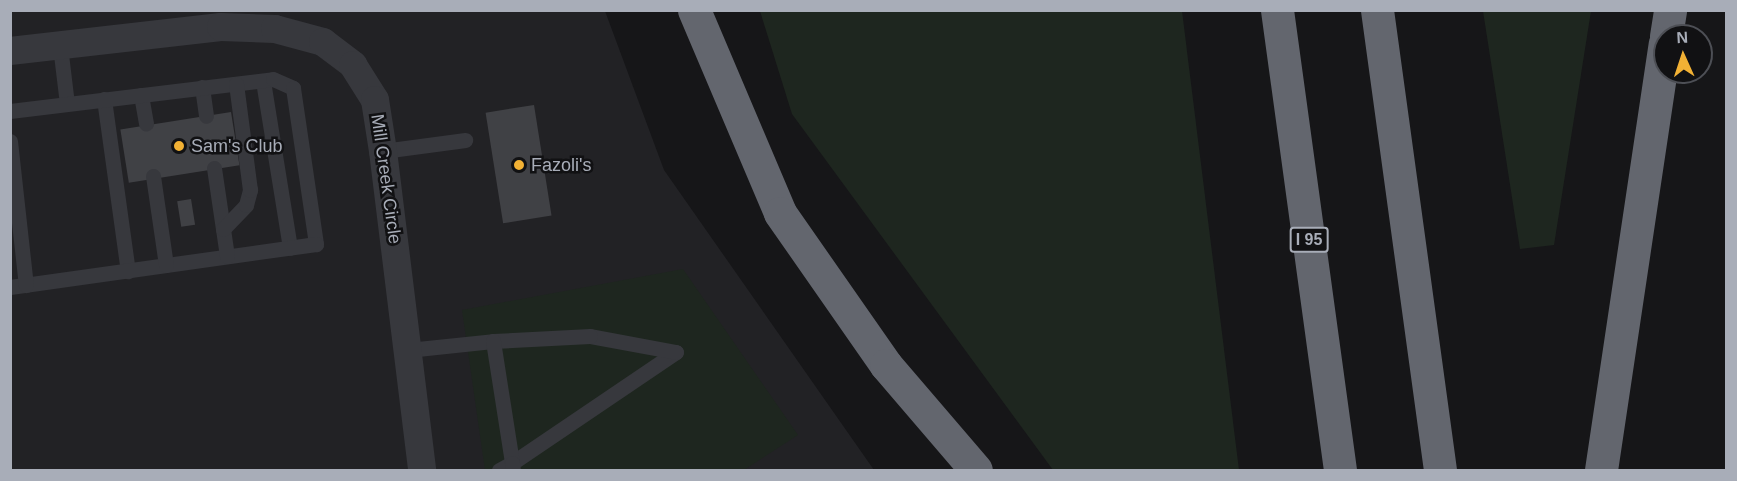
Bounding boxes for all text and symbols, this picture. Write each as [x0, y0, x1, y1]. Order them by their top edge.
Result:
north arrow [1653, 24, 1713, 84]
text: N [1676, 29, 1688, 46]
street label: Mill Creek Circle [366, 113, 406, 245]
place label: Sam's Club [191, 135, 282, 157]
marker: Sam's Club [172, 139, 186, 153]
place label: Fazoli's [531, 154, 591, 176]
marker: Fazoli's [512, 158, 526, 172]
road number: I 95 [1290, 227, 1328, 253]

